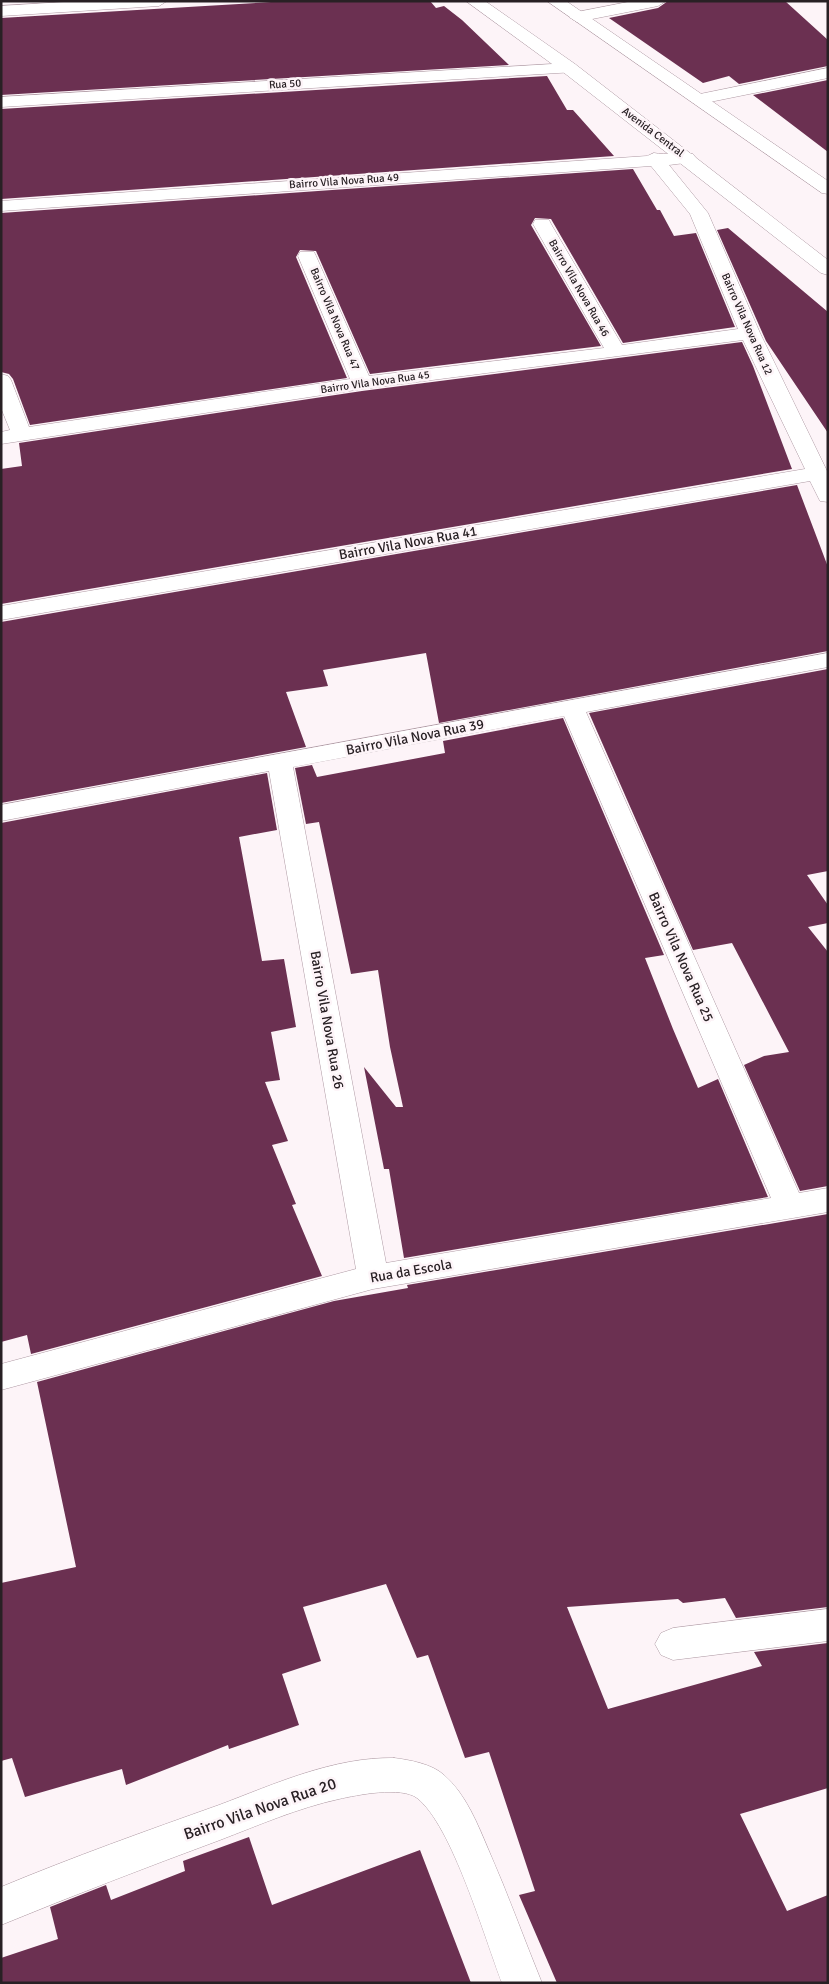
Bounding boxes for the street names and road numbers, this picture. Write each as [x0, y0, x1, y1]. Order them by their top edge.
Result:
street label: Rua 50 [268, 76, 302, 92]
street label: Avenida Central [619, 104, 687, 160]
street label: Bairro Vila Nova Rua 49 [289, 171, 399, 191]
street label: Bairro Vila Nova Rua 46 [546, 237, 612, 339]
street label: Bairro Vila Nova Rua 47 [307, 266, 363, 372]
street label: Bairro Vila Nova Rua 12 [719, 271, 775, 377]
street label: Bairro Vila Nova Rua 45 [320, 368, 430, 396]
street label: Bairro Vila Nova Rua 41 [337, 522, 479, 564]
street label: Bairro Vila Nova Rua 39 [345, 715, 485, 759]
street label: Bairro Vila Nova Rua 25 [645, 890, 717, 1024]
street label: Bairro Vila Nova Rua 26 [306, 949, 348, 1091]
street label: Rua da Escola [369, 1255, 453, 1287]
street label: Bairro Vila Nova Rua 20 [181, 1773, 339, 1845]

